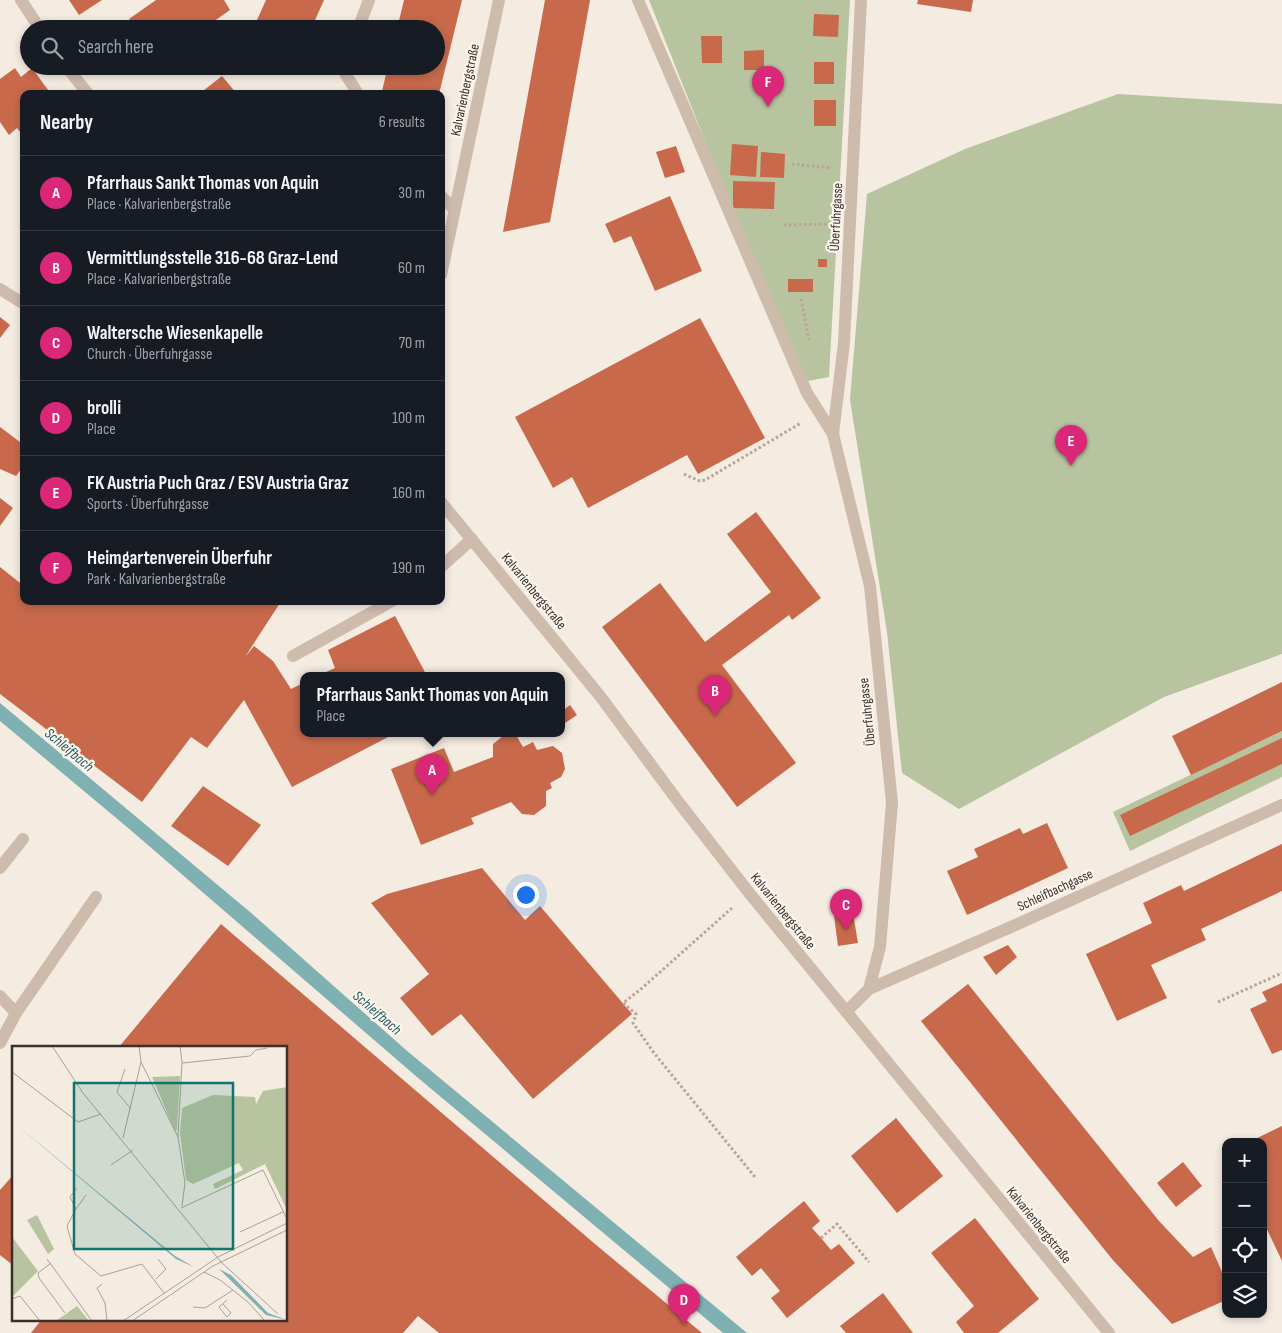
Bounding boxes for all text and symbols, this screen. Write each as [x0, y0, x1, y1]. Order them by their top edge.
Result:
search box [20, 20, 445, 75]
icon: search [38, 34, 66, 62]
text: Search here [78, 36, 154, 59]
street label: Kalvarienbergstraße [447, 42, 483, 138]
pin: F [752, 66, 784, 107]
text: Nearby [40, 110, 93, 135]
text: 6 results [379, 113, 425, 132]
text: Pfarrhaus Sankt Thomas von Aquin [87, 172, 319, 195]
street label: Überfuhrgasse [826, 182, 846, 252]
text: A [52, 184, 60, 203]
text: 30 m [398, 184, 425, 203]
text: Place · Kalvarienbergstraße [87, 195, 231, 214]
text: Vermittlungsstelle 316-68 Graz-Lend [87, 247, 338, 270]
text: B [52, 259, 60, 278]
text: 60 m [398, 259, 425, 278]
text: Place · Kalvarienbergstraße [87, 270, 231, 289]
text: Waltersche Wiesenkapelle [87, 322, 263, 345]
text: C [52, 334, 60, 353]
text: 70 m [399, 334, 425, 353]
text: Church · Überfuhrgasse [87, 345, 212, 364]
text: brolli [87, 397, 121, 420]
text: D [52, 409, 60, 428]
text: 100 m [392, 409, 425, 428]
text: Place [87, 420, 116, 439]
pin: E [1055, 425, 1087, 466]
text: FK Austria Puch Graz / ESV Austria Graz [87, 472, 349, 495]
text: E [53, 484, 59, 503]
text: 160 m [392, 484, 425, 503]
text: Sports · Überfuhrgasse [87, 495, 209, 514]
text: Heimgartenverein Überfuhr [87, 547, 272, 570]
street label: Kalvarienbergstraße [498, 549, 570, 633]
text: F [53, 559, 59, 578]
text: 190 m [392, 559, 425, 578]
text: Park · Kalvarienbergstraße [87, 570, 226, 589]
popup [300, 672, 565, 737]
pin: B [699, 675, 731, 716]
street label: Überfuhrgasse [855, 677, 879, 747]
text: Pfarrhaus Sankt Thomas von Aquin [317, 684, 549, 707]
text: Place [317, 707, 345, 726]
water label: Schleifbach [41, 724, 97, 776]
pin: A [416, 754, 448, 795]
street label: Schleifbachgasse [1014, 865, 1096, 915]
street label: Kalvarienbergstraße [747, 869, 819, 953]
your location [513, 882, 539, 908]
pin: C [830, 889, 862, 930]
water label: Schleifbach [349, 987, 405, 1039]
inset map [12, 1046, 288, 1320]
map controls [1222, 1138, 1267, 1318]
button: + [1222, 1138, 1267, 1183]
street label: Kalvarienbergstraße [1003, 1183, 1075, 1267]
button: − [1222, 1183, 1267, 1228]
button: locate [1222, 1228, 1267, 1273]
button: layers [1222, 1273, 1267, 1318]
pin: D [668, 1284, 700, 1325]

